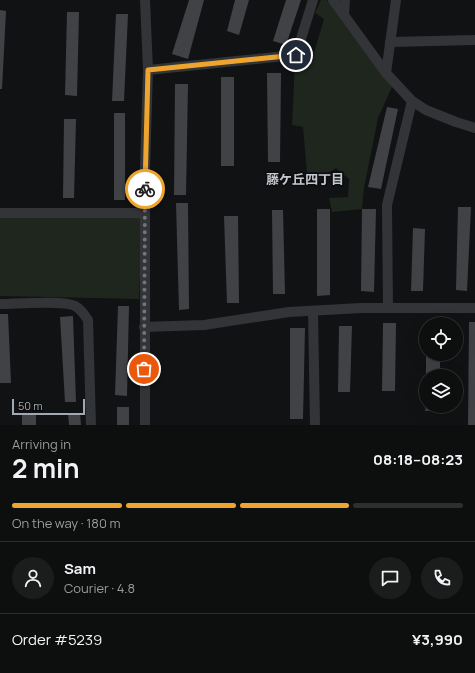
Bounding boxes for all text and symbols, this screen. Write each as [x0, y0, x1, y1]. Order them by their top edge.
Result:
pin [279, 38, 313, 72]
icon: home [285, 44, 307, 66]
courier [125, 169, 165, 209]
district label: 藤ケ丘四丁目 [266, 170, 344, 188]
icon: bike [134, 178, 156, 200]
map controls [419, 317, 463, 413]
button: locate [419, 317, 463, 361]
pin [127, 352, 161, 386]
icon: bag [133, 358, 155, 380]
button: layers [419, 369, 463, 413]
scale bar [12, 397, 85, 416]
text: 50 m [18, 398, 43, 413]
text: Arriving in [12, 435, 71, 453]
text: 08:18–08:23 [373, 449, 463, 470]
text: 2 min [12, 450, 80, 486]
text: On the way · 180 m [12, 514, 120, 532]
button: person [12, 557, 54, 599]
button: chat [369, 557, 411, 599]
button: phone [421, 557, 463, 599]
text: Sam [64, 558, 96, 579]
text: Courier · 4.8 [64, 579, 135, 597]
text: Order #5239 [12, 629, 102, 650]
text: ¥3,990 [412, 629, 463, 650]

